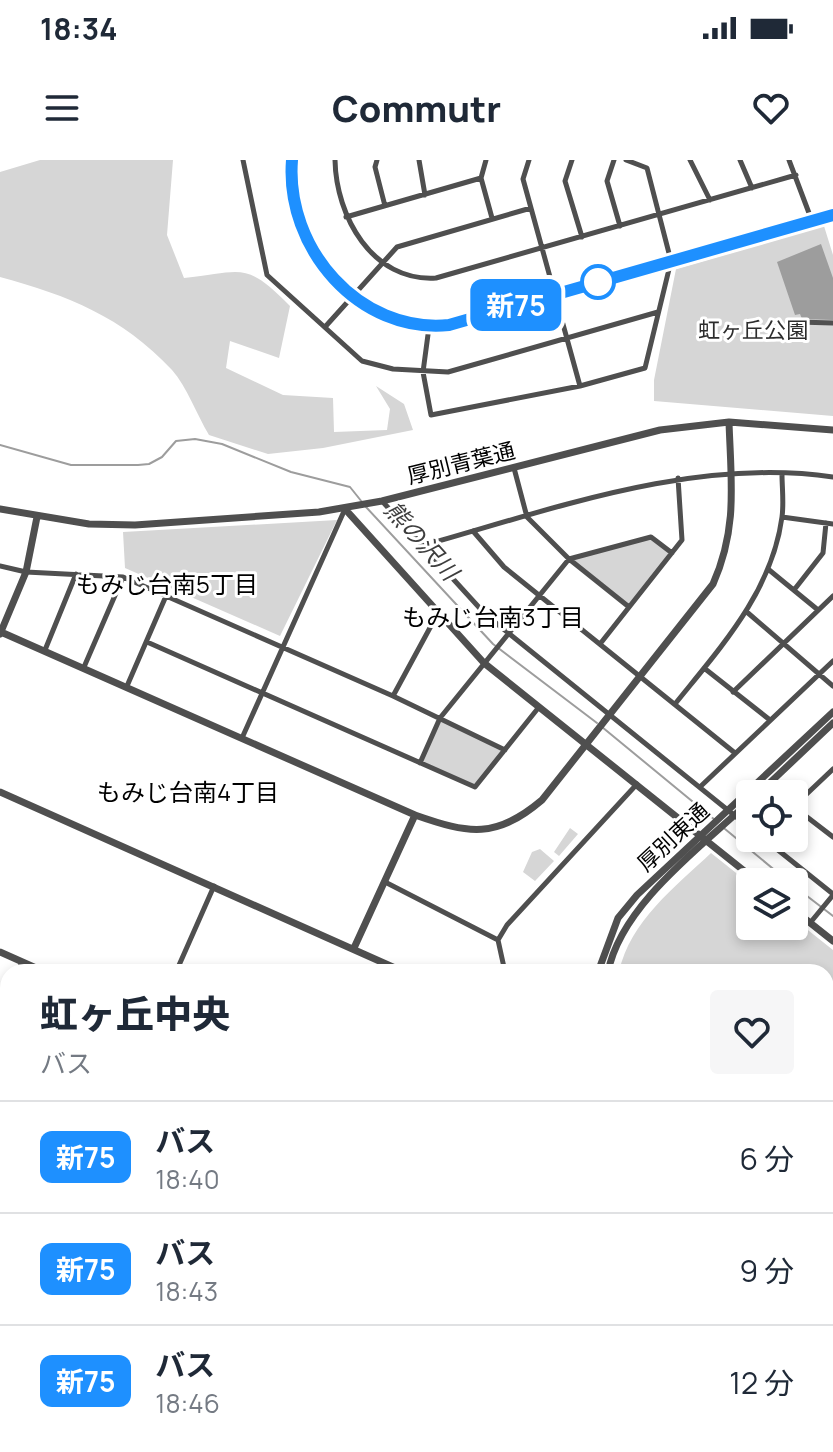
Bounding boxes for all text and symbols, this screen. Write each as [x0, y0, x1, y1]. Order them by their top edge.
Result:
text: 18:34 [40, 8, 118, 49]
text: Commutr [332, 84, 501, 133]
icon: menu [40, 86, 84, 130]
icon: heart [749, 86, 793, 130]
unlabelled marker [581, 265, 615, 299]
line badge: 新75 [470, 279, 562, 331]
text: 新75 [486, 286, 546, 324]
park label: 虹ヶ丘公園 [698, 315, 808, 345]
street label: 厚別青葉通 [404, 435, 518, 491]
water label: 熊の沢川 [378, 493, 469, 589]
district label: もみじ台南5丁目 [76, 567, 258, 600]
district label: もみじ台南3丁目 [402, 600, 584, 633]
district label: もみじ台南4丁目 [97, 775, 279, 808]
map controls [736, 780, 808, 940]
button: locate [736, 780, 808, 852]
street label: 厚別東通 [631, 796, 715, 878]
button: layers [736, 868, 808, 940]
text: 虹ヶ丘中央 [40, 987, 230, 1039]
button: heart [710, 990, 794, 1074]
text: バス [40, 1045, 92, 1081]
text: バス [155, 1120, 215, 1161]
text: 新75 [56, 1138, 115, 1176]
text: 6 分 [739, 1138, 794, 1179]
text: 18:40 [155, 1161, 220, 1197]
text: バス [155, 1232, 215, 1273]
text: 新75 [56, 1250, 115, 1288]
text: 9 分 [739, 1250, 794, 1291]
text: 18:43 [155, 1273, 218, 1309]
text: バス [155, 1344, 215, 1385]
text: 新75 [56, 1362, 115, 1400]
text: 12 分 [729, 1362, 794, 1403]
text: 18:46 [155, 1385, 220, 1421]

